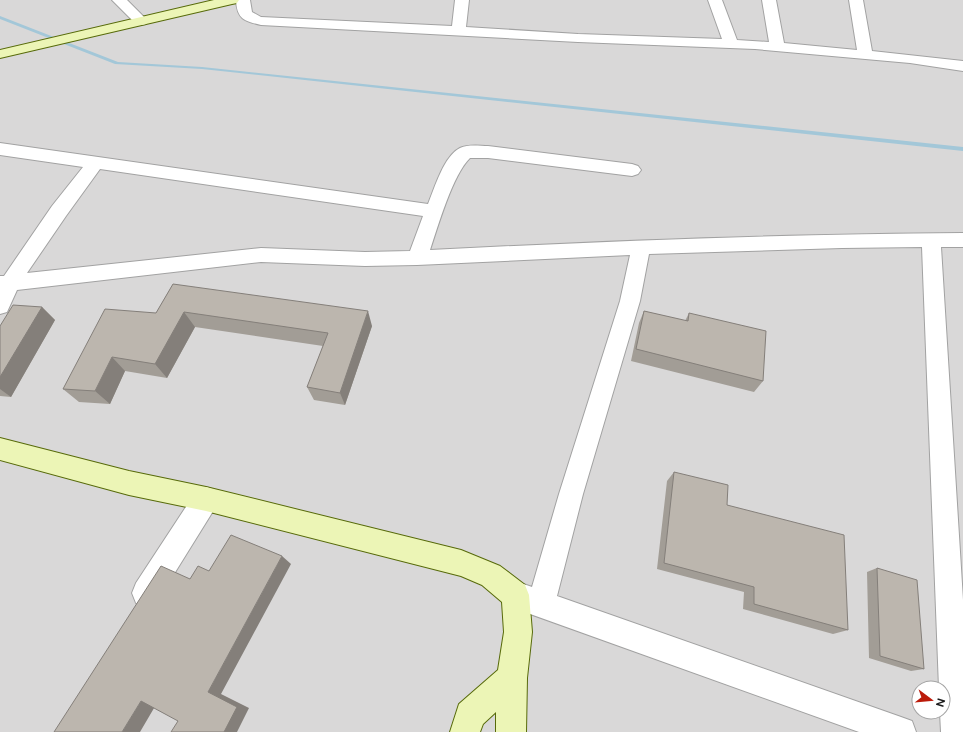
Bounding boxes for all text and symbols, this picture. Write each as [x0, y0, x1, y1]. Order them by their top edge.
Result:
north arrow [911, 680, 951, 720]
text: N [933, 697, 948, 709]

